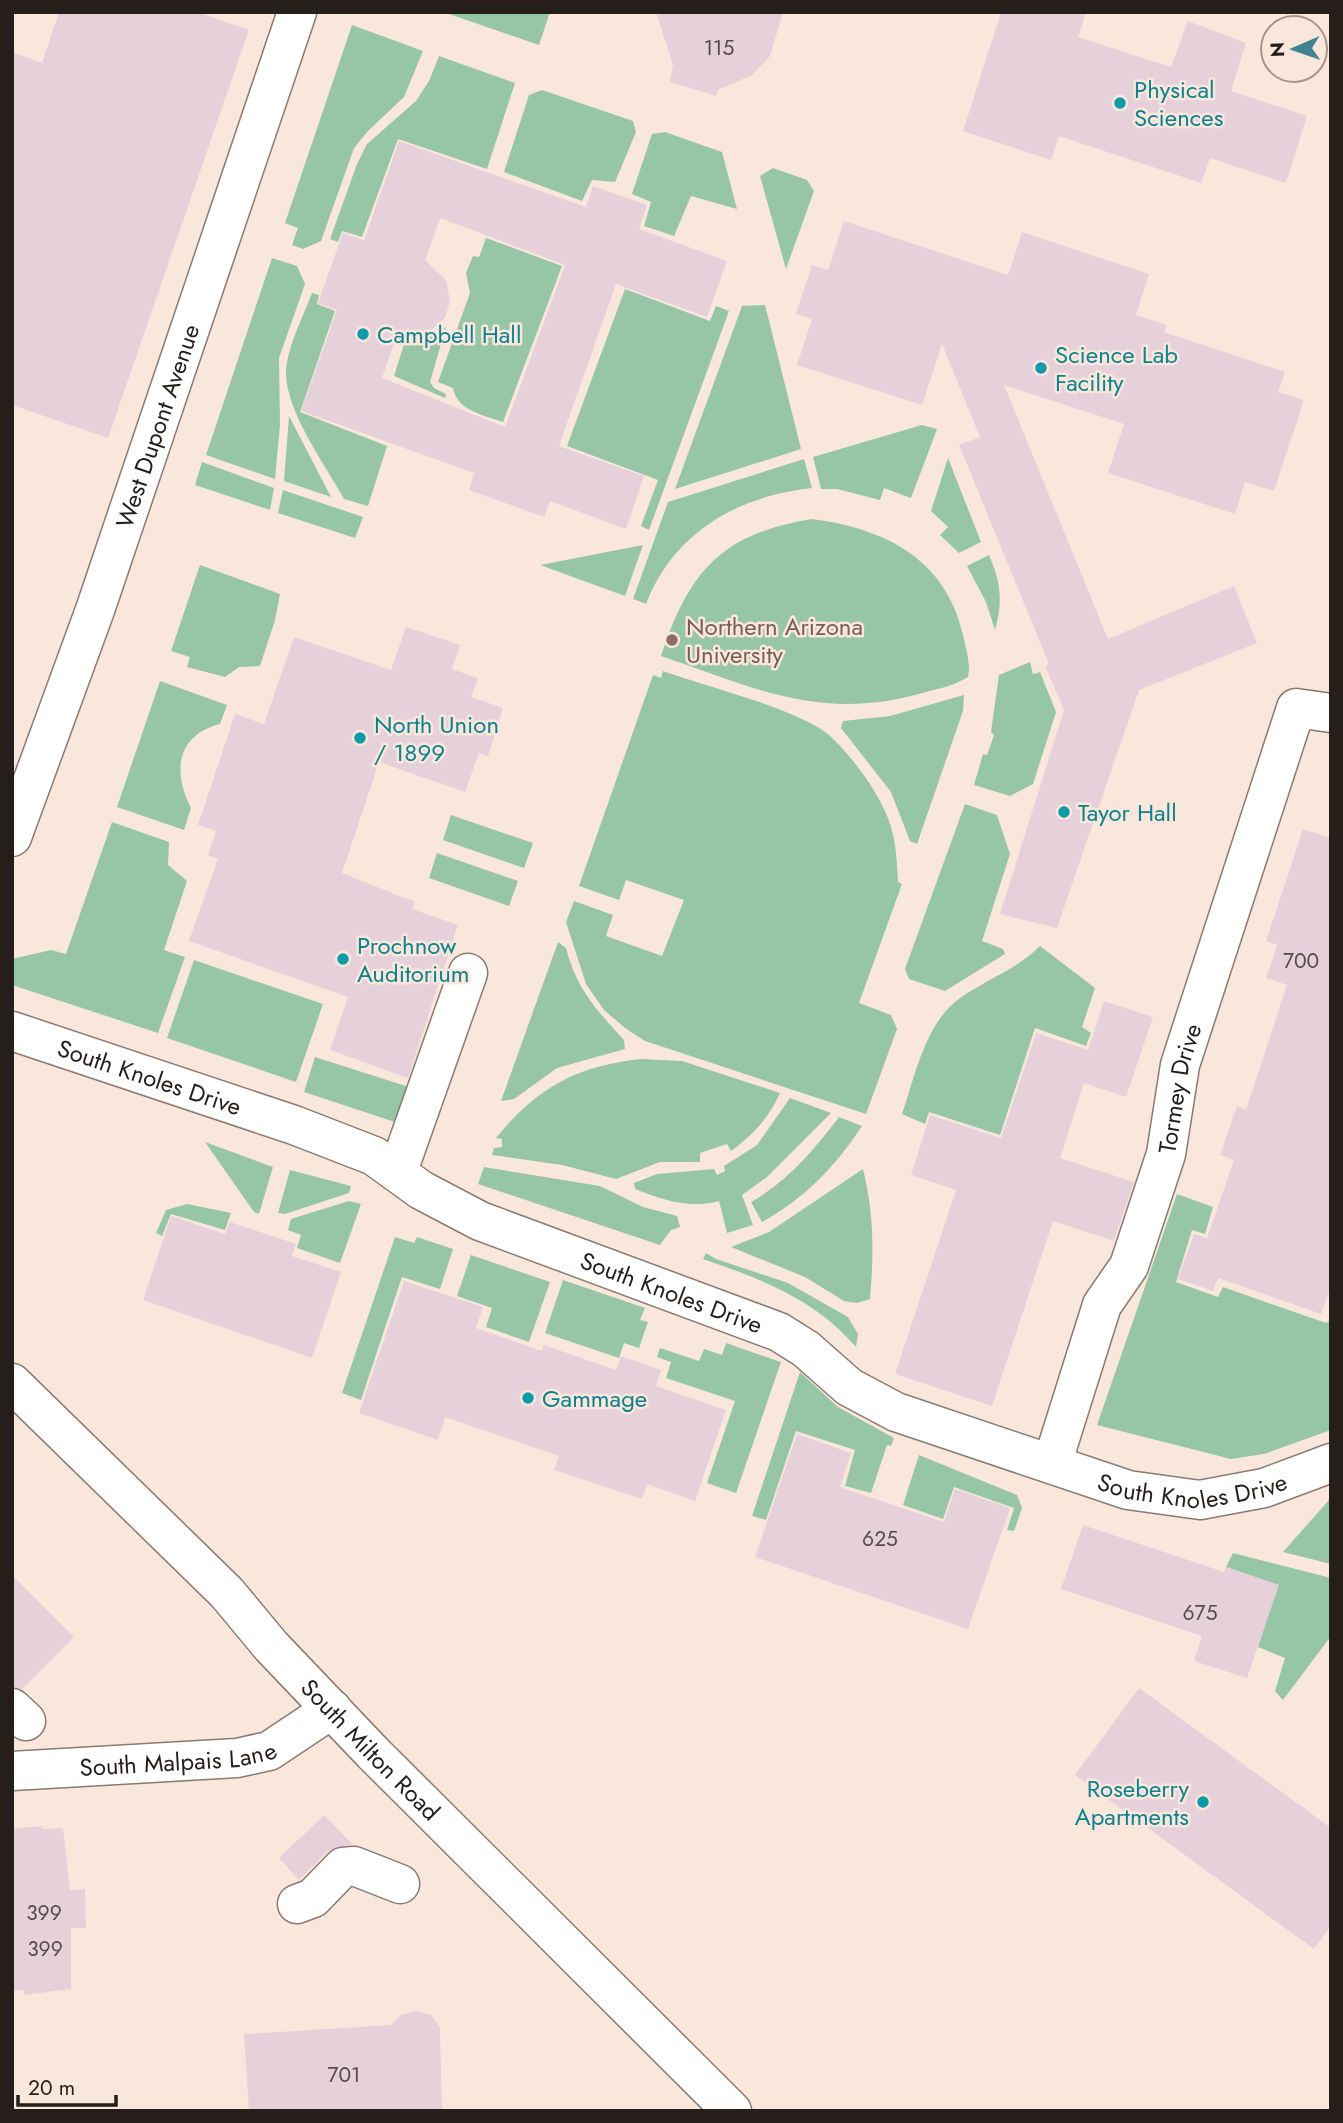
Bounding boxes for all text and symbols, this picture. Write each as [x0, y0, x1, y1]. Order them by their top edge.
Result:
north arrow [1259, 14, 1329, 84]
house number: 115 [704, 33, 734, 63]
text: N [1264, 42, 1291, 58]
place label: Physical Sciences [1134, 72, 1223, 135]
marker: Physical Sciences [1112, 95, 1128, 111]
place label: Campbell Hall [377, 317, 521, 352]
street label: West Dupont Avenue [107, 319, 208, 532]
marker: Campbell Hall [355, 326, 371, 342]
place label: Science Lab Facility [1055, 337, 1178, 400]
marker: Science Lab Facility [1033, 360, 1049, 376]
place label: Northern Arizona University [686, 609, 863, 672]
marker: Northern Arizona University [664, 632, 680, 648]
place label: North Union / 1899 [374, 707, 499, 770]
marker: North Union / 1899 [352, 730, 368, 746]
place label: Tayor Hall [1078, 795, 1177, 830]
marker: Tayor Hall [1056, 804, 1072, 820]
place label: Prochnow Auditorium [357, 928, 470, 991]
house number: 700 [1283, 946, 1319, 976]
marker: Prochnow Auditorium [335, 951, 351, 967]
street label: Tormey Drive [1149, 1019, 1210, 1156]
street label: South Knoles Drive [53, 1030, 246, 1124]
street label: South Knoles Drive [575, 1242, 768, 1342]
place label: Gammage [542, 1381, 647, 1416]
marker: Gammage [520, 1390, 536, 1406]
street label: South Knoles Drive [1093, 1463, 1292, 1517]
house number: 625 [862, 1524, 898, 1554]
house number: 675 [1183, 1598, 1217, 1628]
street label: South Milton Road [293, 1670, 448, 1828]
street label: South Malpais Lane [79, 1733, 284, 1785]
place label: Roseberry Apartments [1075, 1771, 1189, 1834]
marker: Roseberry Apartments [1195, 1794, 1211, 1810]
house number: 399 [26, 1898, 62, 1928]
house number: 399 [27, 1934, 63, 1964]
house number: 701 [327, 2060, 361, 2090]
scale bar [18, 2064, 116, 2108]
text: 20 m [28, 2073, 75, 2103]

